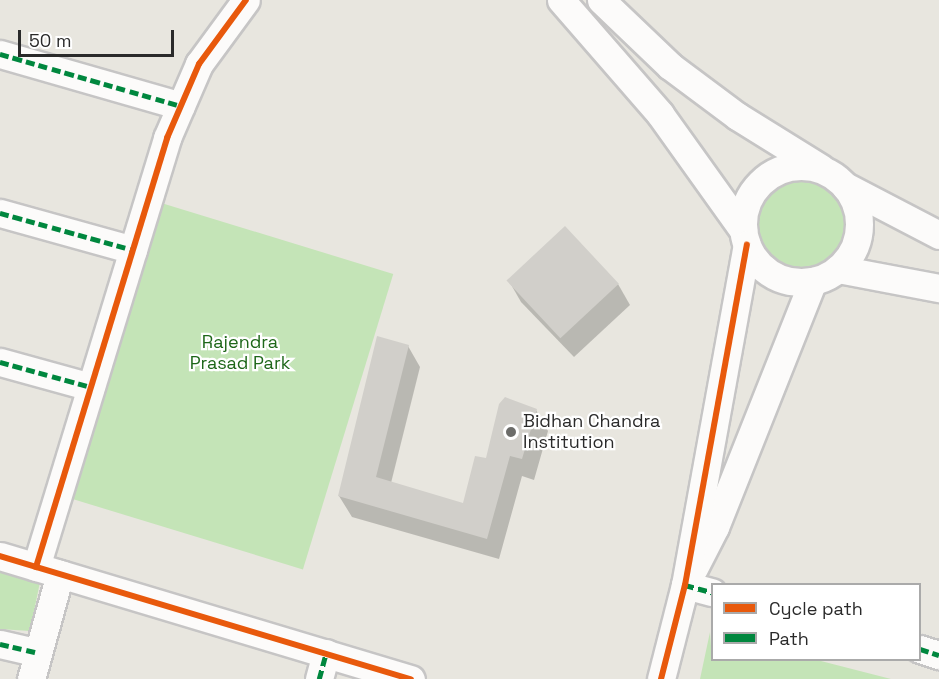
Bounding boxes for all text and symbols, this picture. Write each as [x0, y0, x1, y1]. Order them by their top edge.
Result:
scale bar [21, 18, 177, 56]
text: 50 m [29, 29, 71, 52]
park label: Rajendra Prasad Park [190, 332, 290, 374]
place label: Bidhan Chandra Institution [523, 411, 660, 454]
marker: Bidhan Chandra Institution [504, 425, 518, 439]
legend [711, 583, 921, 661]
text: Cycle path [769, 597, 863, 620]
text: Path [769, 627, 809, 650]

